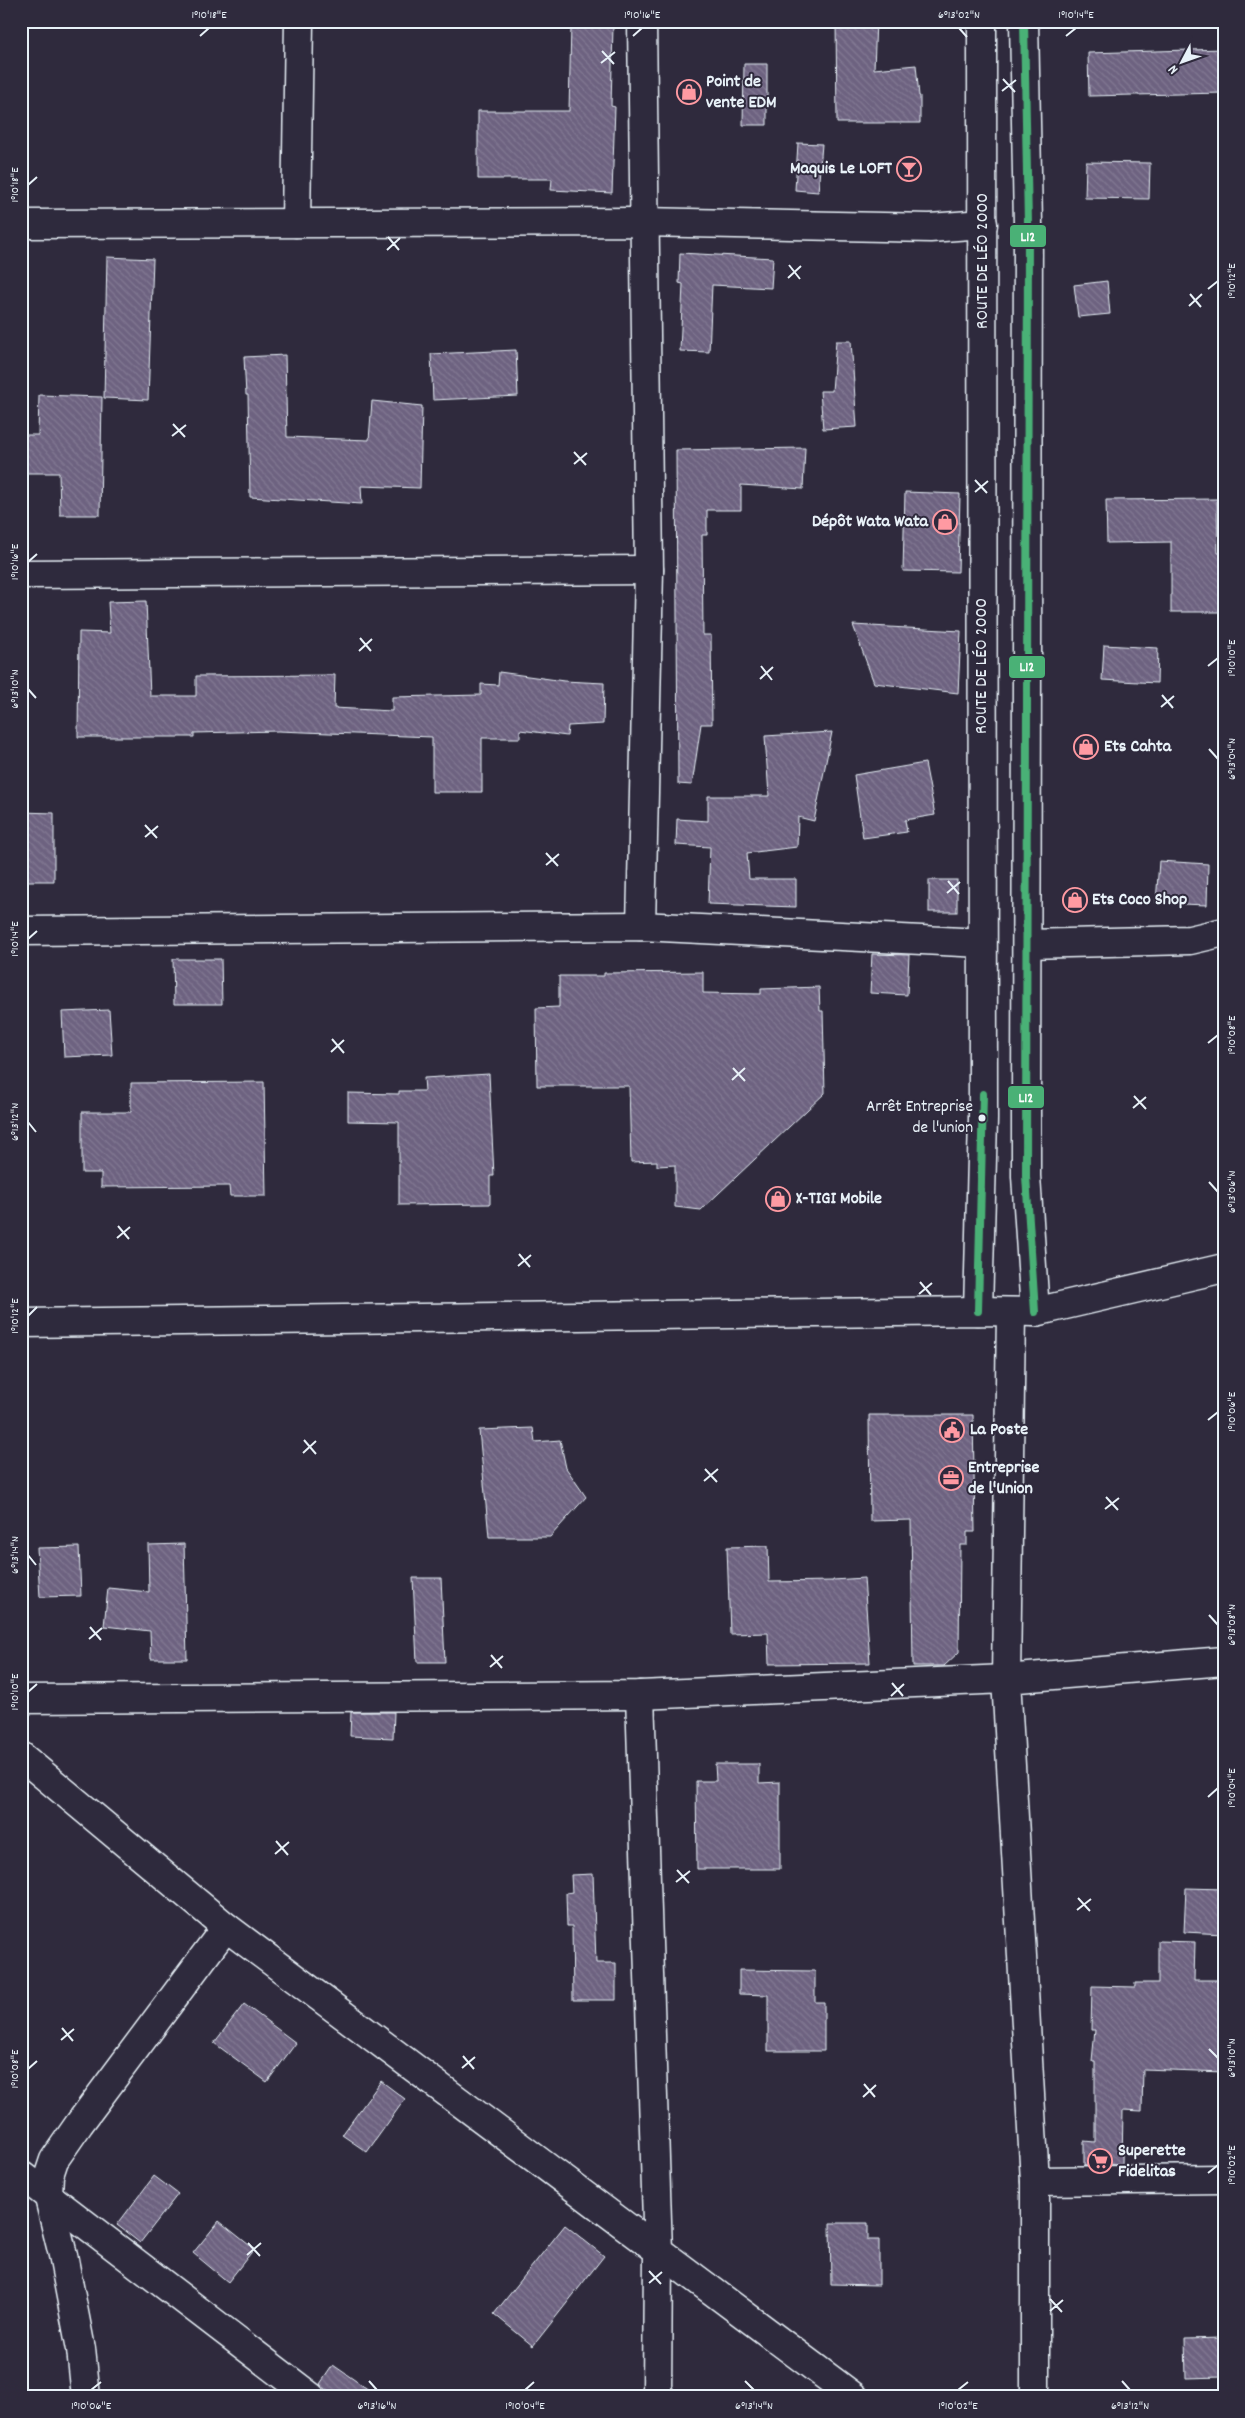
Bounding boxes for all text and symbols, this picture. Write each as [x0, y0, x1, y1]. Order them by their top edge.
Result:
text: 1°10'18"E [191, 7, 227, 24]
text: 1°10'16"E [624, 7, 661, 24]
text: 6°13'02"N [938, 7, 980, 24]
text: 1°10'14"E [1058, 7, 1094, 24]
north arrow [1158, 38, 1208, 88]
text: N [1164, 60, 1184, 78]
place label: Point de vente EDM [706, 70, 776, 116]
shop icon: Point de vente EDM [676, 79, 702, 105]
bar icon: Maquis Le LOFT [896, 156, 922, 182]
place label: Maquis Le LOFT [790, 157, 893, 182]
text: 1°10'18"E [7, 167, 24, 203]
street label: ROUTE DE LÉO 2000 [971, 193, 996, 329]
line badge: L12 [1009, 224, 1047, 248]
text: L12 [1021, 228, 1035, 248]
text: 1°10'12"E [1224, 263, 1241, 299]
shop icon: Dépôt Wata Wata [932, 509, 958, 535]
place label: Dépôt Wata Wata [812, 510, 929, 535]
text: 1°10'16"E [7, 543, 24, 580]
street label: ROUTE DE LÉO 2000 [970, 598, 995, 734]
text: 1°10'10"E [1224, 639, 1241, 676]
line badge: L12 [1008, 655, 1046, 679]
text: L12 [1020, 658, 1034, 678]
text: 6°13'10"N [7, 669, 24, 709]
shop icon: Ets Cahta [1073, 734, 1099, 760]
place label: Ets Cahta [1104, 735, 1172, 760]
text: 6°13'04"N [1224, 738, 1241, 780]
shop icon: Ets Coco Shop [1062, 887, 1088, 913]
place label: Ets Coco Shop [1092, 888, 1187, 913]
text: 1°10'14"E [7, 921, 24, 957]
text: 1°10'08"E [1224, 1015, 1241, 1055]
line badge: L12 [1007, 1085, 1045, 1109]
text: L12 [1019, 1089, 1033, 1109]
place label: Arrêt Entreprise de l'union [866, 1096, 973, 1141]
text: 6°13'12"N [7, 1103, 24, 1141]
marker: Arrêt Entreprise de l'union [977, 1113, 987, 1123]
text: 6°13'06"N [1224, 1171, 1241, 1213]
shop icon: X-TIGI Mobile [765, 1186, 791, 1212]
place label: X-TIGI Mobile [796, 1187, 882, 1212]
text: 1°10'12"E [7, 1298, 24, 1334]
text: 1°10'06"E [1224, 1391, 1241, 1432]
public building icon: La Poste [939, 1417, 965, 1443]
place label: La Poste [970, 1418, 1028, 1443]
place label: Entreprise de l'Union [968, 1456, 1040, 1502]
office icon: Entreprise de l'Union [938, 1465, 964, 1491]
text: 6°13'14"N [7, 1536, 24, 1574]
text: 6°13'08"N [1224, 1604, 1241, 1646]
text: 1°10'10"E [7, 1673, 24, 1710]
text: 1°10'04"E [1224, 1768, 1241, 1808]
text: 6°13'10"N [1224, 2038, 1241, 2078]
text: 1°10'08"E [7, 2049, 24, 2089]
place label: Superette Fidelitas [1118, 2139, 1186, 2185]
text: 1°10'02"E [1224, 2145, 1241, 2185]
supermarket icon: Superette Fidelitas [1087, 2148, 1113, 2174]
text: 1°10'06"E [71, 2398, 112, 2415]
text: 6°13'16"N [358, 2398, 396, 2415]
text: 1°10'04"E [505, 2398, 545, 2415]
text: 6°13'14"N [735, 2398, 773, 2415]
text: 1°10'02"E [938, 2398, 978, 2415]
text: 6°13'12"N [1111, 2398, 1149, 2415]

